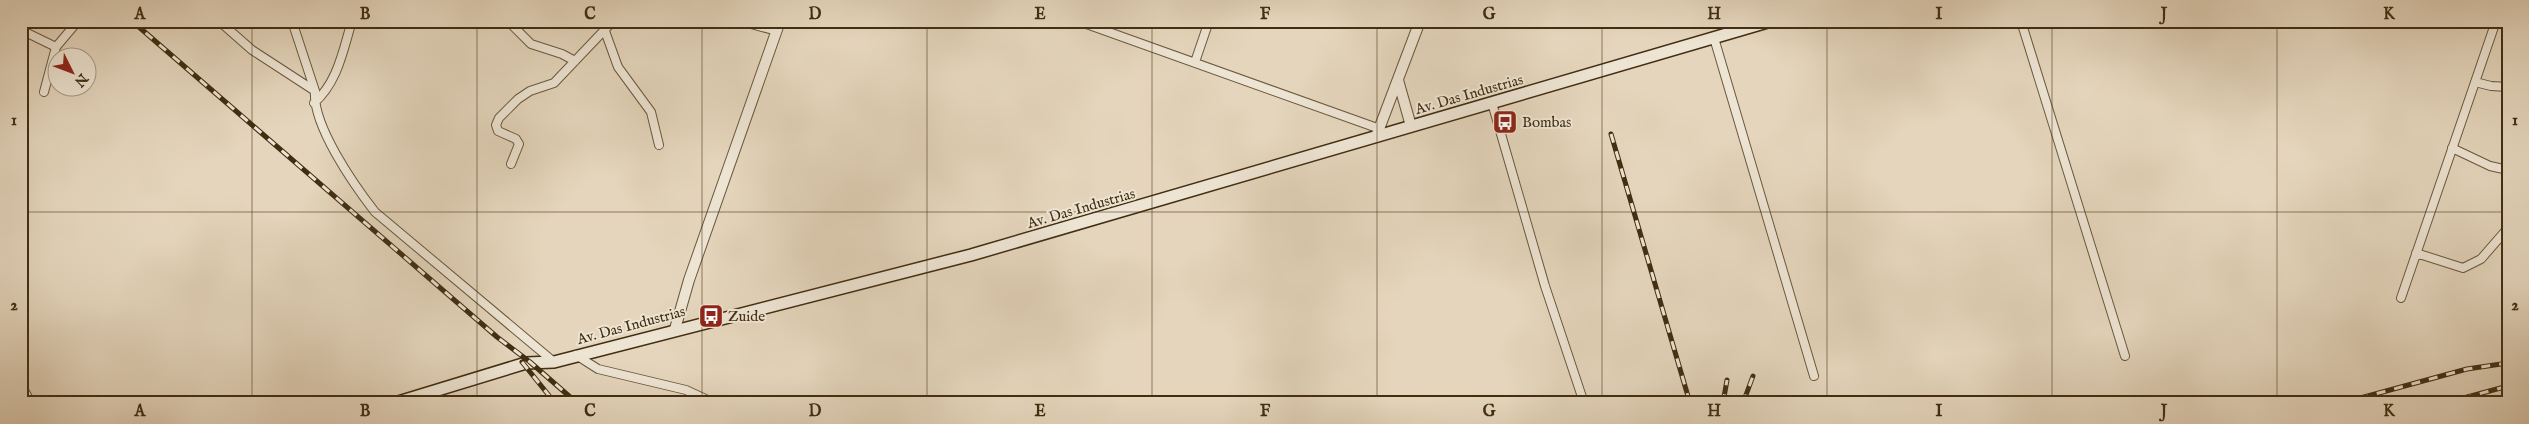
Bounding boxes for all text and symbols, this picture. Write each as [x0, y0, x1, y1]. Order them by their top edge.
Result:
text: A [134, 5, 147, 25]
text: B [360, 5, 371, 25]
text: C [584, 5, 596, 25]
text: D [809, 5, 822, 25]
text: E [1034, 5, 1046, 25]
text: F [1260, 5, 1271, 25]
text: G [1483, 5, 1496, 25]
text: H [1707, 5, 1721, 25]
text: I [1936, 5, 1943, 25]
text: J [2159, 5, 2168, 25]
text: K [2383, 5, 2396, 25]
north arrow [48, 48, 98, 98]
text: N [70, 69, 92, 91]
street label: Av. Das Industrias [1412, 70, 1525, 119]
bus stop icon: Bombas [1492, 109, 1518, 135]
text: 1 [11, 111, 17, 131]
text: 1 [2512, 111, 2518, 131]
place label: Bombas [1522, 113, 1571, 132]
street label: Av. Das Industrias [1024, 184, 1137, 233]
text: 2 [10, 296, 18, 316]
text: 2 [2511, 296, 2519, 316]
street label: Av. Das Industrias [574, 302, 687, 349]
bus stop icon: Zuide [698, 303, 724, 329]
place label: Zuide [728, 307, 765, 326]
text: A [134, 402, 147, 422]
text: B [360, 402, 371, 422]
text: C [584, 402, 596, 422]
text: D [809, 402, 822, 422]
text: E [1034, 402, 1046, 422]
text: F [1260, 402, 1271, 422]
text: G [1483, 402, 1496, 422]
text: H [1707, 402, 1721, 422]
text: I [1936, 402, 1943, 422]
text: J [2159, 402, 2168, 422]
text: K [2383, 402, 2396, 422]

